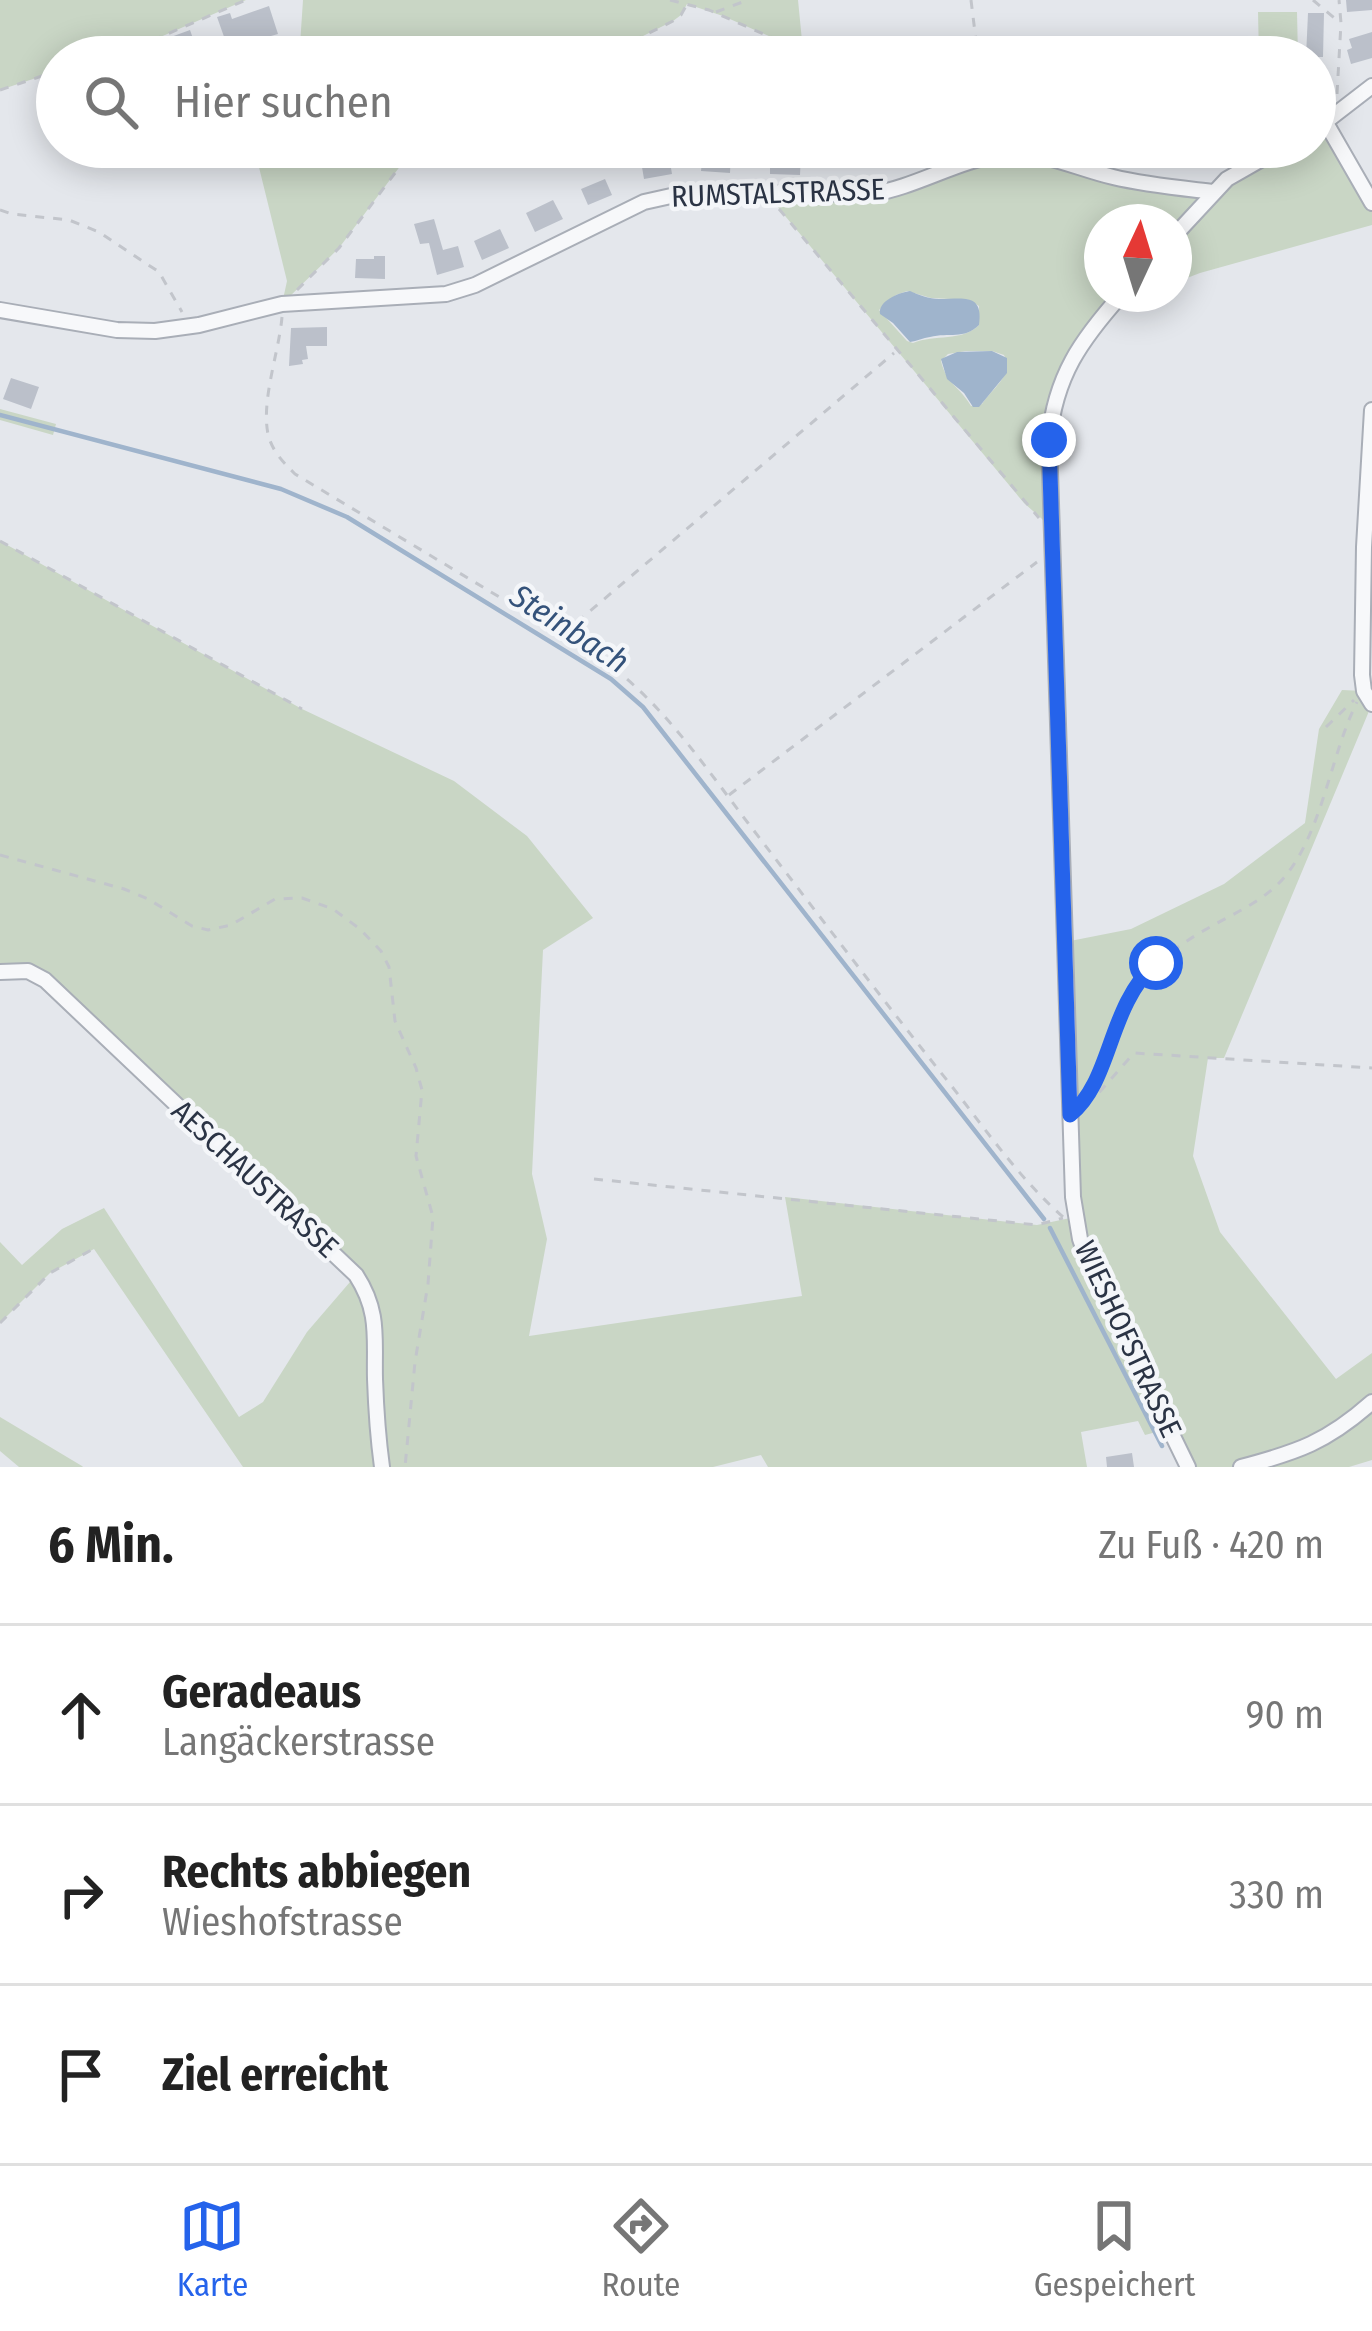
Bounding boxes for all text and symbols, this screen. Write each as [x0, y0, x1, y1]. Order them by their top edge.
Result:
search box [36, 36, 1336, 168]
icon: search [78, 69, 144, 135]
text: Hier suchen [174, 75, 393, 129]
street label: RUMSTALSTRASSE [671, 171, 885, 215]
north arrow [1084, 204, 1192, 312]
route end [1022, 413, 1076, 467]
water label: Steinbach [502, 575, 636, 682]
route start [1129, 936, 1183, 990]
street label: AESCHAUSTRASSE [164, 1093, 346, 1265]
street label: WIESHOFSTRASSE [1067, 1235, 1189, 1443]
text: 6 Min. [48, 1514, 174, 1576]
text: Zu Fuß · 420 m [1098, 1522, 1324, 1568]
text: Geradeaus [162, 1665, 361, 1719]
icon: ahead [48, 1682, 114, 1748]
text: 90 m [1246, 1692, 1324, 1738]
text: Langäckerstrasse [162, 1719, 435, 1765]
text: Rechts abbiegen [162, 1845, 471, 1899]
icon: right [48, 1862, 114, 1928]
text: 330 m [1229, 1872, 1324, 1918]
text: Wieshofstrasse [162, 1899, 403, 1945]
icon: arrive [48, 2042, 114, 2108]
text: Ziel erreicht [162, 2048, 388, 2102]
tab: Karte [177, 2193, 248, 2305]
tab: Route [602, 2193, 680, 2305]
tab: Gespeichert [1034, 2193, 1195, 2305]

